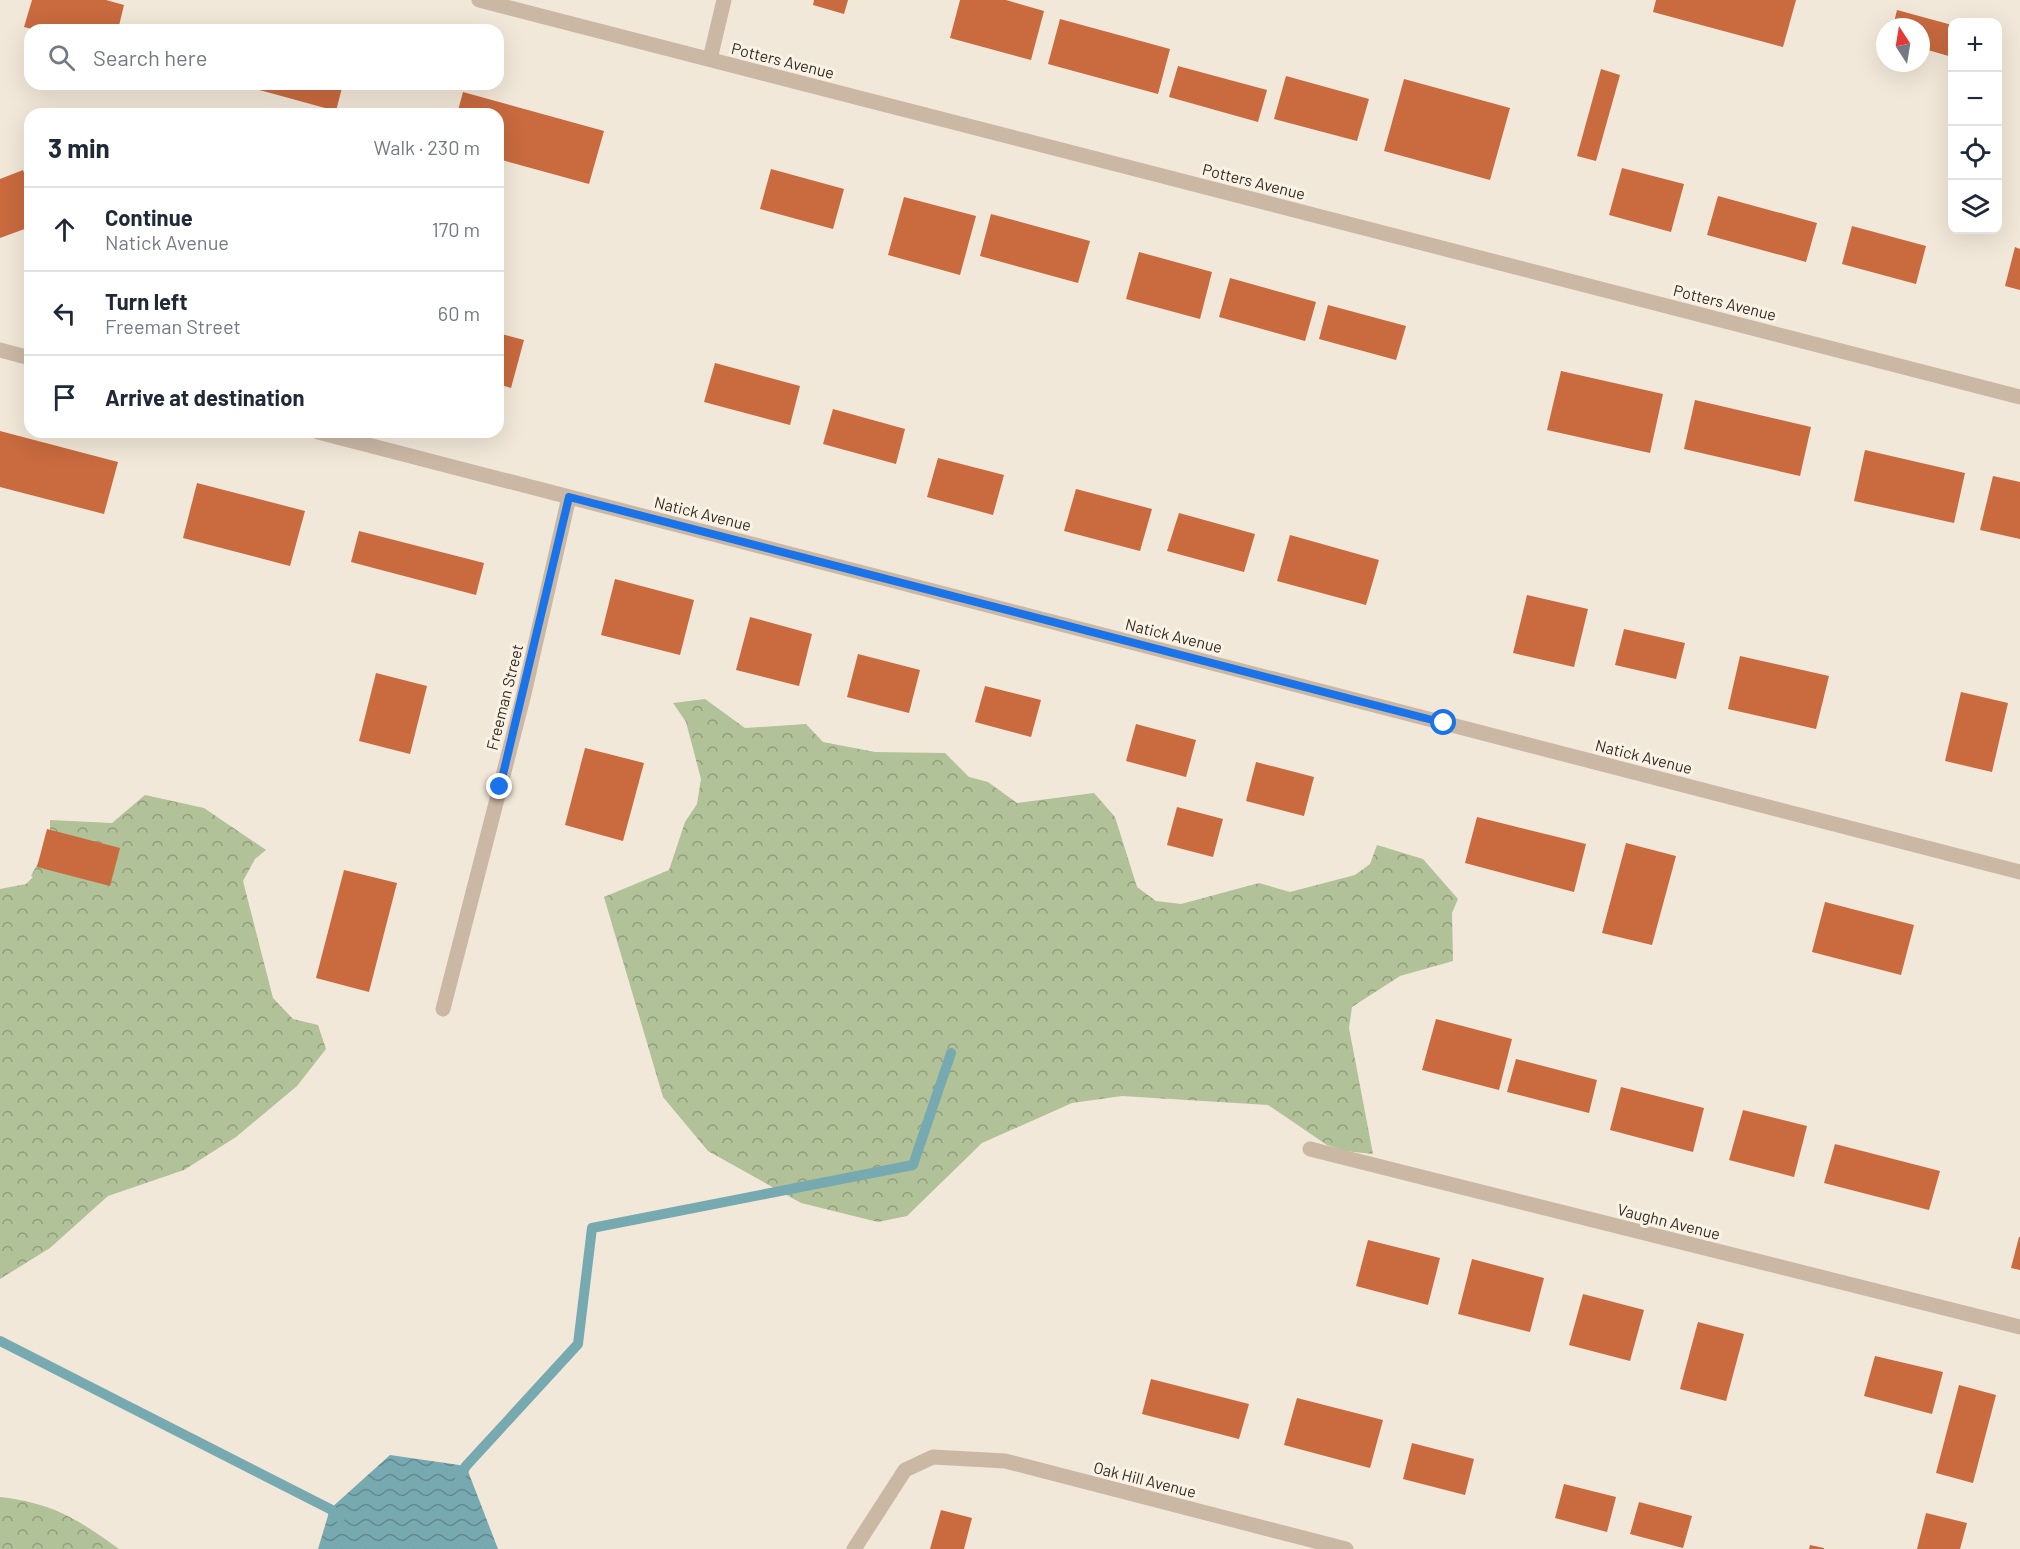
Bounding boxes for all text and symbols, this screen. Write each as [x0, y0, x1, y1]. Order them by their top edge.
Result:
north arrow [1876, 18, 1930, 72]
map controls [1948, 18, 2002, 234]
button: + [1948, 18, 2002, 72]
search box [24, 24, 504, 90]
street label: Potters Avenue [730, 38, 836, 82]
icon: search [45, 41, 78, 74]
text: Search here [93, 44, 207, 70]
button: − [1948, 72, 2002, 126]
button: locate [1948, 126, 2002, 180]
text: 3 min [48, 132, 110, 163]
text: Walk · 230 m [374, 135, 480, 159]
street label: Potters Avenue [1201, 159, 1307, 203]
button: layers [1948, 180, 2002, 234]
text: Continue [105, 204, 193, 230]
icon: ahead [48, 213, 81, 246]
text: 170 m [432, 217, 480, 241]
text: Natick Avenue [105, 230, 229, 254]
street label: Potters Avenue [1672, 280, 1778, 324]
text: Turn left [105, 288, 188, 314]
icon: left [48, 297, 81, 330]
text: 60 m [438, 301, 480, 325]
text: Freeman Street [105, 314, 241, 338]
icon: arrive [48, 381, 81, 414]
text: Arrive at destination [105, 384, 304, 410]
street label: Natick Avenue [653, 492, 753, 534]
street label: Natick Avenue [1124, 614, 1224, 656]
street label: Freeman Street [482, 642, 526, 752]
route start [1430, 709, 1456, 735]
street label: Natick Avenue [1594, 735, 1694, 777]
route end [486, 773, 512, 799]
street label: Vaughn Avenue [1616, 1199, 1722, 1243]
street label: Oak Hill Avenue [1092, 1457, 1198, 1501]

